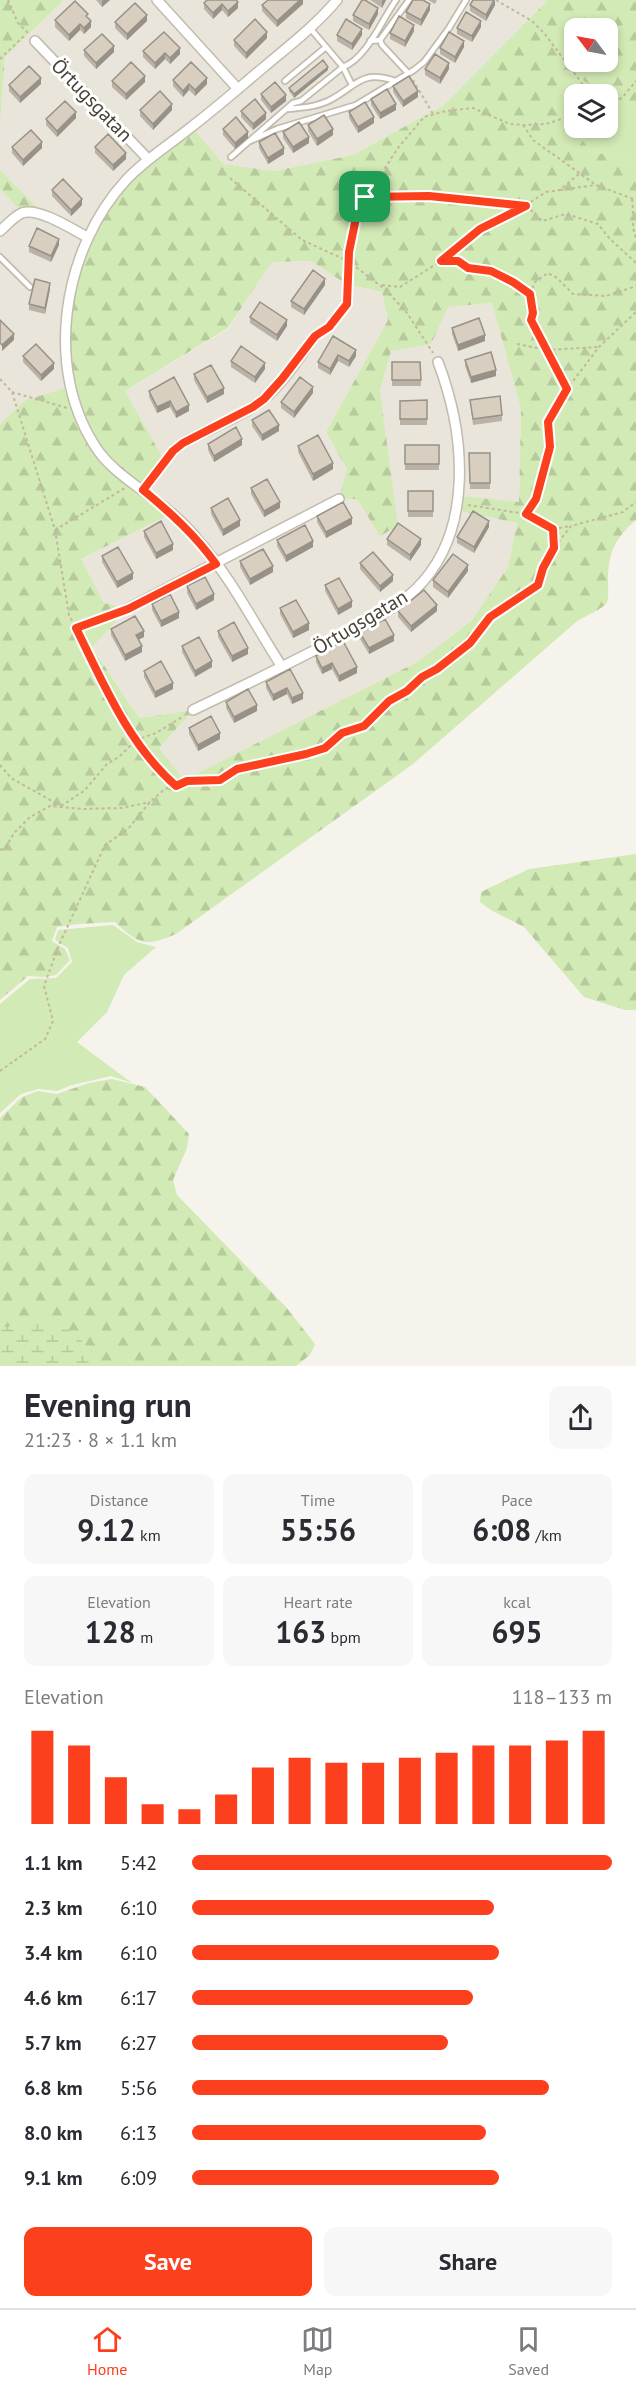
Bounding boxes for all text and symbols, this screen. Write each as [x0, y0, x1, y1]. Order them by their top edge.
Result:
north arrow [564, 18, 618, 72]
map controls [564, 18, 618, 138]
street label: Örtugsgatan [46, 53, 138, 147]
button: layers [564, 84, 618, 138]
pin [339, 171, 390, 222]
icon: arrive [348, 180, 381, 213]
street label: Örtugsgatan [308, 584, 412, 660]
text: Evening run [24, 1383, 192, 1426]
button: share [549, 1386, 612, 1449]
text: 21:23 · 8 × 1.1 km [24, 1427, 177, 1453]
text: Distance [90, 1490, 148, 1510]
text: Time [301, 1490, 335, 1510]
text: Pace [501, 1490, 533, 1510]
text: 9.12 [77, 1510, 136, 1549]
text: 55:56 [280, 1510, 356, 1549]
text: 6:08 [472, 1510, 531, 1549]
text: km [136, 1525, 161, 1545]
text: /km [531, 1525, 562, 1545]
text: Elevation [87, 1592, 151, 1612]
text: Heart rate [283, 1592, 353, 1612]
text: kcal [503, 1592, 531, 1612]
text: 128 [85, 1612, 136, 1651]
text: 163 [275, 1612, 326, 1651]
text: 695 [491, 1612, 543, 1651]
text: m [136, 1627, 153, 1647]
text: bpm [326, 1627, 361, 1647]
text: Elevation [24, 1684, 104, 1710]
text: 118–133 m [512, 1684, 612, 1710]
text: 1.1 km [24, 1850, 83, 1876]
text: 5:42 [120, 1850, 157, 1876]
text: 2.3 km [24, 1895, 83, 1921]
text: 6:10 [120, 1895, 157, 1921]
text: 3.4 km [24, 1940, 83, 1966]
text: 6:10 [120, 1940, 157, 1966]
text: 4.6 km [24, 1985, 83, 2011]
text: 6:17 [120, 1985, 157, 2011]
text: 5.7 km [24, 2030, 82, 2056]
text: 6:27 [120, 2030, 157, 2056]
text: 6.8 km [24, 2075, 83, 2101]
text: 5:56 [120, 2075, 157, 2101]
text: 8.0 km [24, 2120, 83, 2146]
text: 6:13 [120, 2120, 157, 2146]
text: 9.1 km [24, 2165, 83, 2191]
text: 6:09 [120, 2165, 157, 2191]
button: Save [24, 2227, 312, 2296]
button: Share [324, 2227, 612, 2296]
tab: Home [87, 2323, 127, 2379]
tab: Map [301, 2323, 334, 2379]
tab: Saved [508, 2323, 549, 2379]

